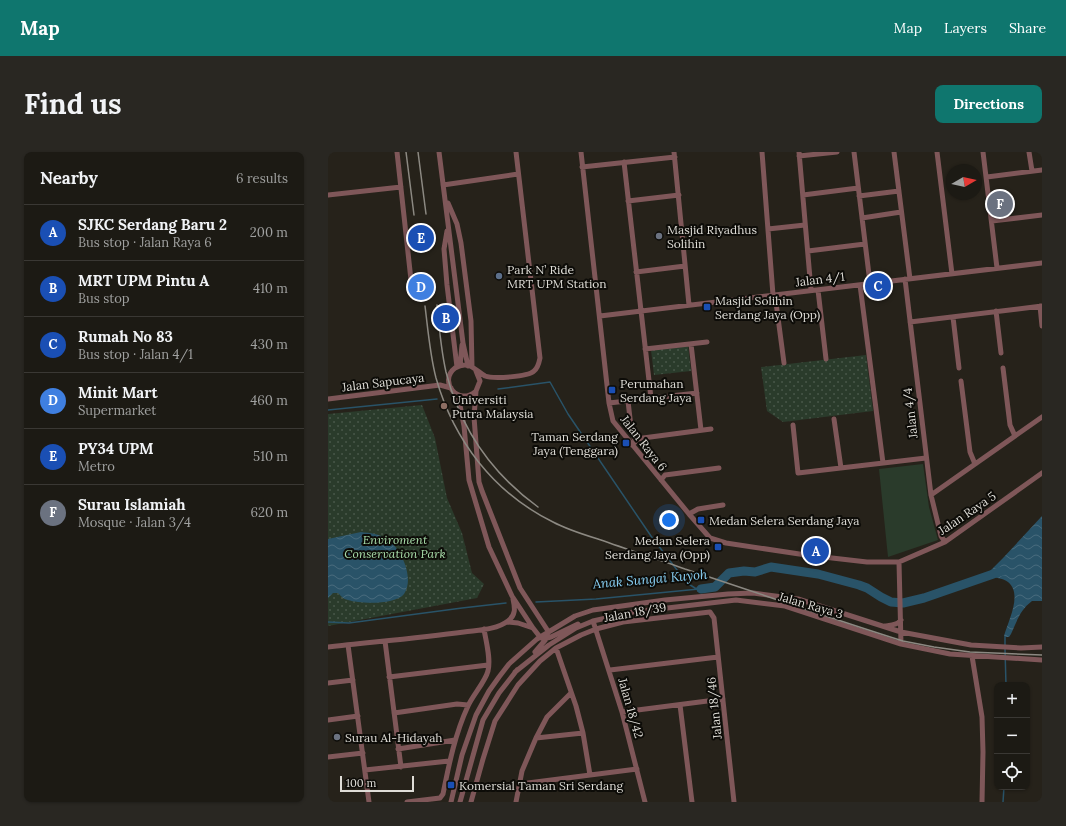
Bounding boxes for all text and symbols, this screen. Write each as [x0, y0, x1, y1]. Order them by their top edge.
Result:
text: Map [20, 16, 60, 40]
text: Map [894, 19, 922, 37]
text: Layers [944, 19, 987, 37]
text: Share [1009, 19, 1046, 37]
button: Directions [935, 85, 1042, 123]
text: Find us [24, 86, 122, 122]
north arrow [946, 164, 982, 200]
text: Nearby [40, 167, 98, 189]
text: 6 results [236, 170, 288, 187]
pin: F [987, 189, 1013, 219]
text: SJKC Serdang Baru 2 [78, 215, 227, 234]
place label: Masjid Riyadhus Solihin [667, 222, 758, 251]
pin: E [408, 223, 434, 253]
text: A [49, 224, 57, 241]
text: 200 m [250, 224, 288, 241]
marker: Masjid Riyadhus Solihin [654, 231, 664, 241]
text: Bus stop · Jalan Raya 6 [78, 234, 212, 251]
place label: Park N’ Ride MRT UPM Station [507, 262, 607, 291]
street label: Jalan 4/1 [794, 269, 845, 291]
text: MRT UPM Pintu A [78, 271, 209, 290]
marker: Park N’ Ride MRT UPM Station [494, 271, 504, 281]
pin: C [865, 271, 891, 301]
pin: D [408, 272, 434, 302]
text: B [49, 280, 57, 297]
text: 410 m [253, 280, 288, 297]
text: Bus stop [78, 290, 130, 307]
place label: Masjid Solihin Serdang Jaya (Opp) [715, 293, 820, 323]
marker: Masjid Solihin Serdang Jaya (Opp) [702, 302, 712, 312]
pin: B [433, 303, 459, 333]
text: Rumah No 83 [78, 327, 173, 346]
text: C [49, 336, 57, 353]
text: 430 m [251, 336, 288, 353]
text: Bus stop · Jalan 4/1 [78, 346, 193, 363]
street label: Jalan Sapucaya [340, 370, 425, 395]
place label: Perumahan Serdang Jaya [620, 376, 692, 405]
text: Minit Mart [78, 383, 158, 402]
marker: Perumahan Serdang Jaya [607, 385, 617, 395]
street label: Jalan 4/4 [899, 386, 922, 440]
text: D [48, 392, 58, 409]
text: 460 m [250, 392, 288, 409]
place label: Universiti Putra Malaysia [452, 392, 534, 421]
marker: Universiti Putra Malaysia [439, 401, 449, 411]
text: Supermarket [78, 402, 156, 419]
street label: Jalan Raya 6 [617, 411, 670, 474]
place label: Taman Serdang Jaya (Tenggara) [531, 429, 618, 459]
marker: Taman Serdang Jaya (Tenggara) [621, 438, 631, 448]
text: PY34 UPM [78, 439, 154, 458]
text: E [49, 448, 57, 465]
text: 510 m [253, 448, 288, 465]
text: Metro [78, 458, 115, 475]
street label: Jalan Raya 5 [935, 488, 999, 538]
text: Surau Islamiah [78, 495, 186, 514]
text: F [49, 504, 57, 521]
text: 620 m [250, 504, 288, 521]
your location [659, 510, 679, 530]
place label: Medan Selera Serdang Jaya [709, 513, 859, 528]
text: Mosque · Jalan 3/4 [78, 514, 191, 531]
marker: Medan Selera Serdang Jaya [696, 515, 706, 525]
park label: Enviroment Conservation Park [344, 532, 446, 561]
place label: Medan Selera Serdang Jaya (Opp) [605, 533, 710, 563]
pin: A [803, 536, 829, 566]
marker: Medan Selera Serdang Jaya (Opp) [713, 542, 723, 552]
water label: Anak Sungai Kuyoh [591, 565, 708, 593]
street label: Jalan Raya 3 [776, 588, 845, 621]
street label: Jalan 18/39 [602, 599, 668, 626]
street label: Jalan 18/42 [614, 675, 647, 740]
street label: Jalan 18/46 [703, 676, 726, 741]
map controls [994, 682, 1030, 790]
button: + [994, 682, 1030, 718]
button: − [994, 718, 1030, 754]
place label: Surau Al-Hidayah [345, 730, 443, 745]
marker: Surau Al-Hidayah [332, 732, 342, 742]
button: locate [994, 754, 1030, 790]
scale bar [340, 774, 414, 793]
text: 100 m [346, 776, 376, 790]
place label: Komersial Taman Sri Serdang [459, 778, 623, 793]
marker: Komersial Taman Sri Serdang [446, 780, 456, 790]

